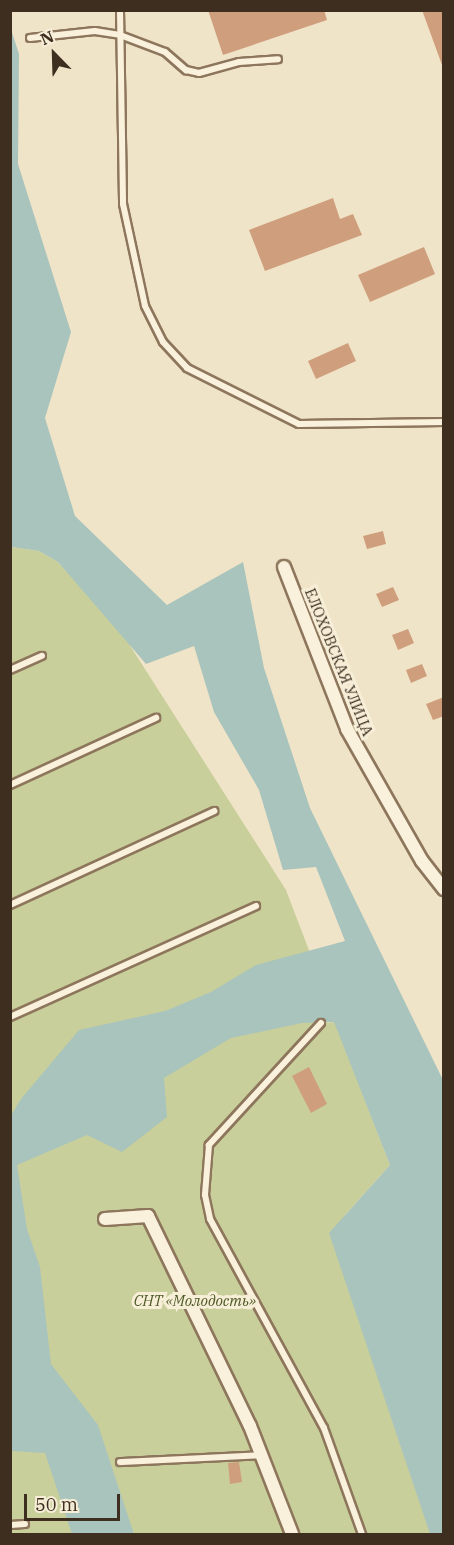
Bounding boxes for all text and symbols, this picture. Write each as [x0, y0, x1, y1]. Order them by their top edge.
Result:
north arrow [24, 24, 84, 84]
text: N [37, 26, 57, 49]
street label: ЕЛОХОВСКАЯ УЛИЦА [301, 586, 377, 738]
park label: СНТ «Молодость» [134, 1292, 256, 1310]
scale bar [27, 1482, 123, 1520]
text: 50 m [35, 1493, 78, 1516]

